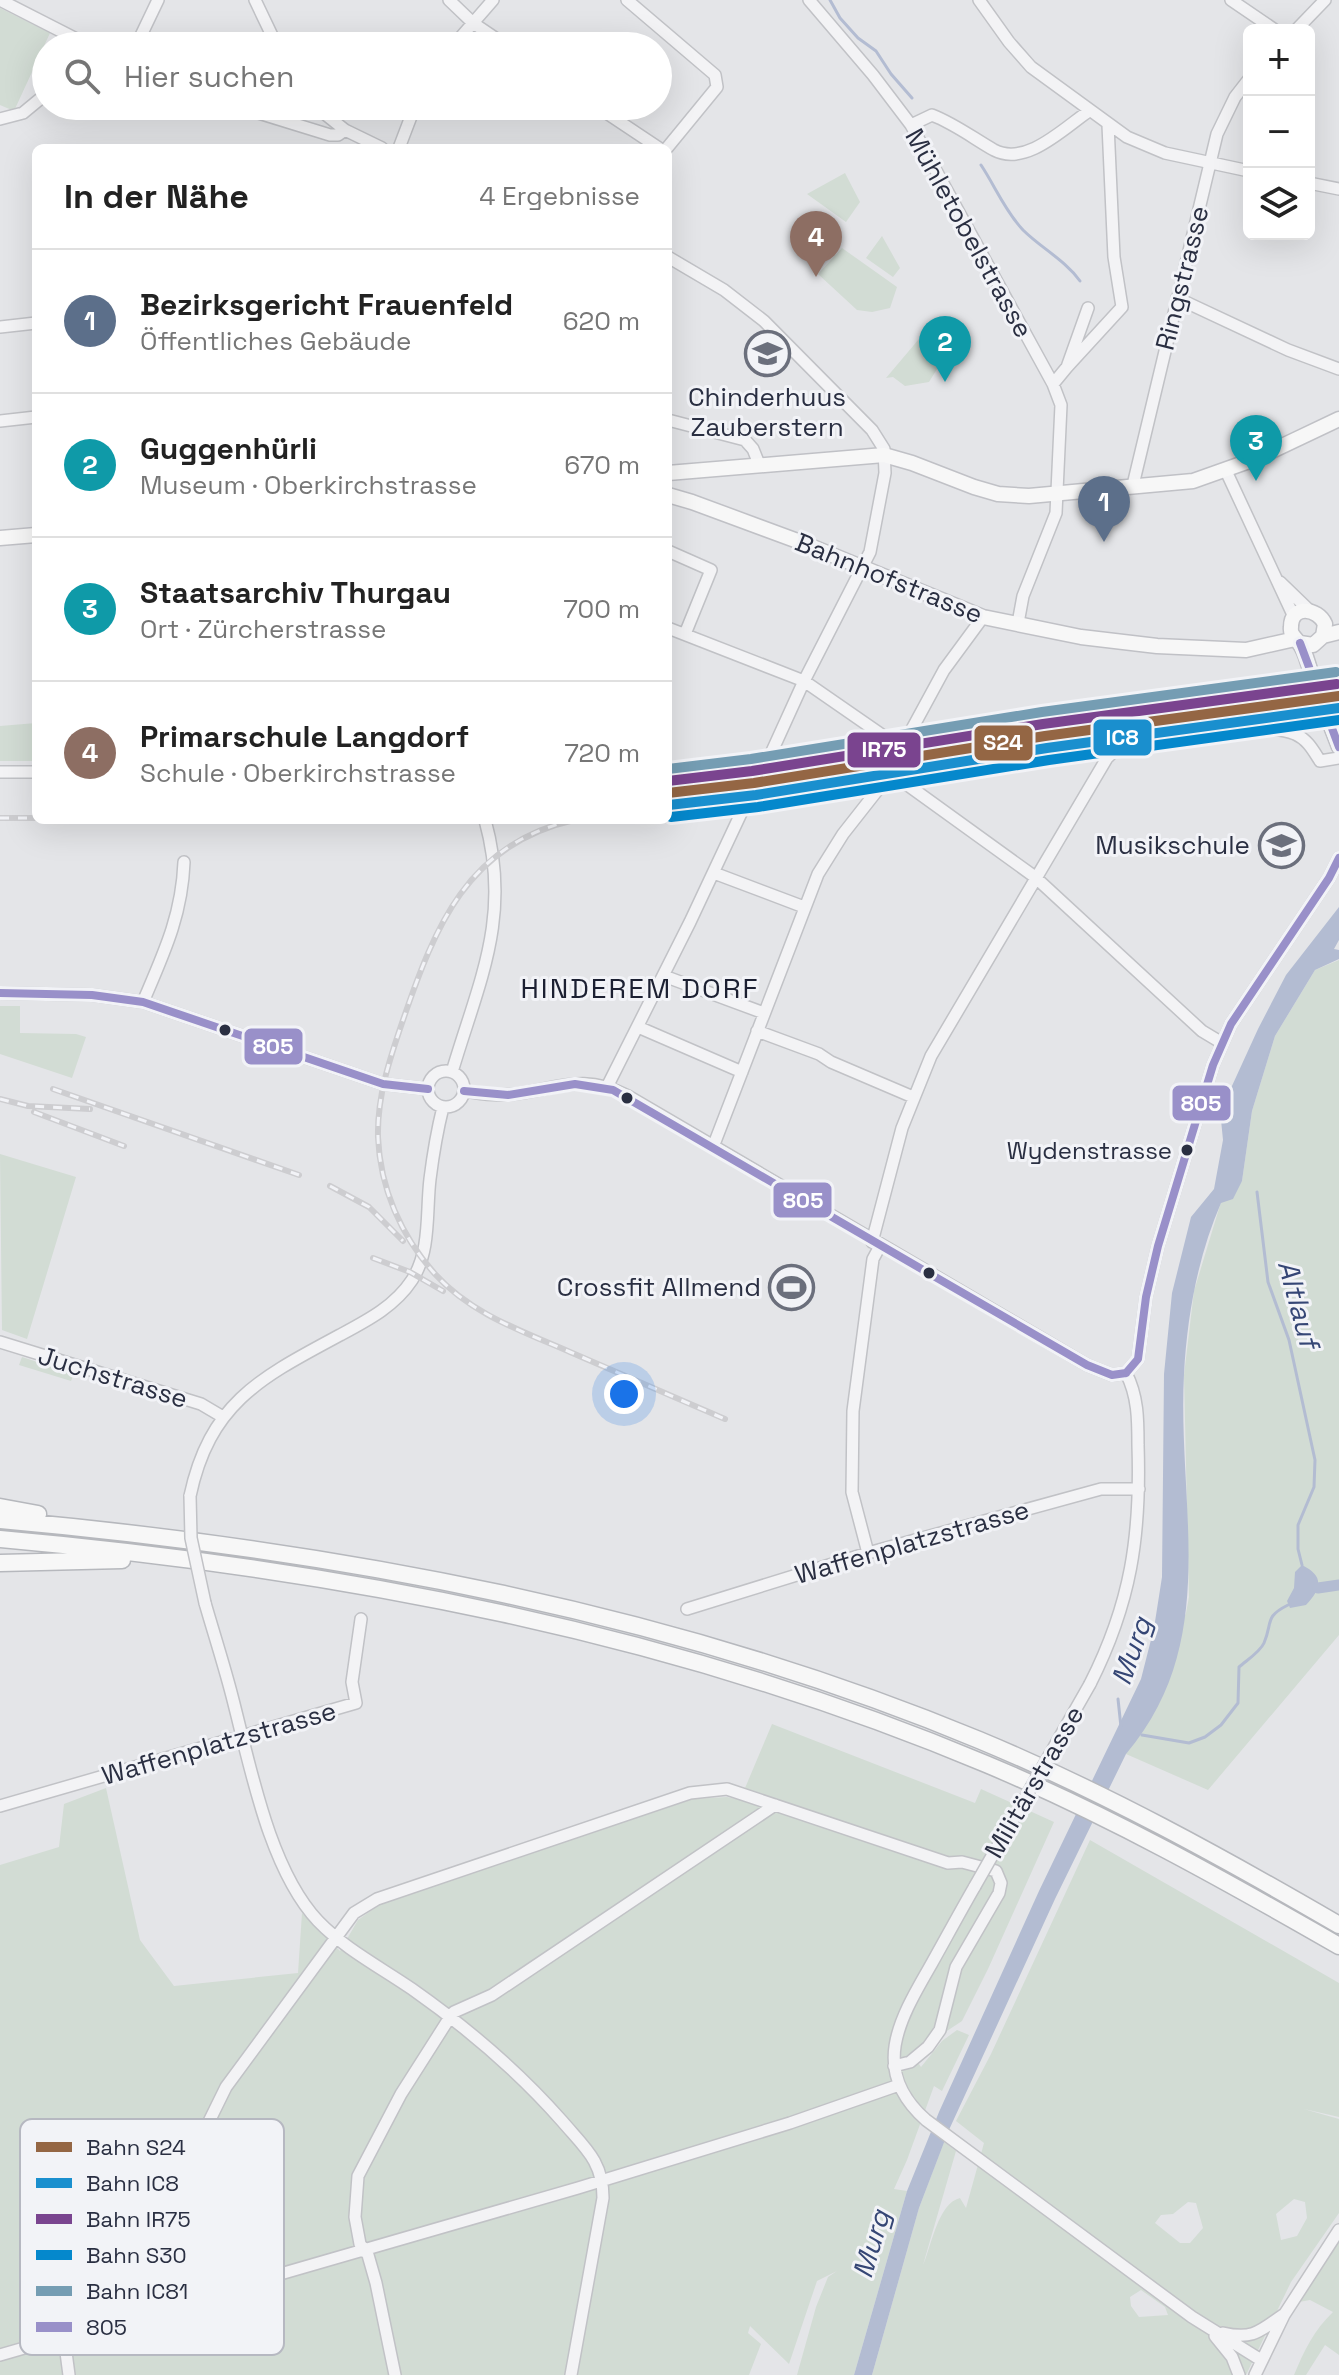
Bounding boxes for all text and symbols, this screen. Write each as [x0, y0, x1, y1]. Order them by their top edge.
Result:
map controls [1243, 24, 1315, 240]
button: + [1243, 24, 1315, 96]
search box [32, 32, 672, 120]
icon: search [60, 54, 104, 98]
text: Hier suchen [124, 57, 294, 96]
button: − [1243, 96, 1315, 168]
street label: Mühletobelstrasse [897, 122, 1041, 344]
button: layers [1243, 168, 1315, 240]
text: In der Nähe [64, 175, 249, 218]
text: 4 Ergebnisse [479, 179, 640, 213]
street label: Ringstrasse [1148, 202, 1216, 354]
pin: 4 [790, 211, 842, 277]
text: Bezirksgericht Frauenfeld [140, 285, 513, 324]
text: 1 [84, 304, 96, 338]
text: 620 m [563, 304, 640, 338]
pin: 2 [919, 316, 971, 382]
text: Öffentliches Gebäude [140, 324, 412, 358]
school or university icon: Chinderhuus Zauberstern [743, 330, 791, 378]
place label: Chinderhuus Zauberstern [688, 380, 846, 444]
pin: 3 [1230, 415, 1282, 481]
text: Guggenhürli [140, 429, 317, 468]
text: 2 [82, 448, 98, 482]
text: 670 m [564, 448, 640, 482]
text: Museum · Oberkirchstrasse [140, 468, 477, 502]
pin: 1 [1078, 476, 1130, 542]
street label: Bahnhofstrasse [790, 525, 988, 631]
text: Staatsarchiv Thurgau [140, 573, 451, 612]
text: 3 [82, 592, 98, 626]
text: 700 m [563, 592, 640, 626]
text: Ort · Zürcherstrasse [140, 612, 386, 646]
text: Primarschule Langdorf [140, 717, 469, 756]
line badge: IC8 [1092, 718, 1153, 757]
text: IC8 [1105, 723, 1139, 751]
line badge: S24 [973, 724, 1034, 762]
text: S24 [983, 728, 1023, 756]
line badge: IR75 [846, 731, 922, 769]
text: IR75 [861, 735, 907, 763]
text: 4 [82, 736, 98, 770]
text: 720 m [564, 736, 640, 770]
text: Schule · Oberkirchstrasse [140, 756, 456, 790]
school or university icon: Musikschule [1257, 821, 1305, 869]
place label: Musikschule [1095, 828, 1250, 862]
district label: HINDEREM DORF [520, 970, 760, 1006]
unlabelled marker [217, 1022, 233, 1038]
line badge: 805 [243, 1027, 304, 1066]
text: 805 [253, 1032, 293, 1060]
line badge: 805 [1171, 1084, 1232, 1122]
text: 805 [1181, 1089, 1221, 1117]
unlabelled marker [619, 1090, 635, 1106]
place label: Wydenstrasse [1007, 1135, 1172, 1166]
marker: Wydenstrasse [1179, 1142, 1195, 1158]
line badge: 805 [772, 1181, 833, 1219]
text: 805 [783, 1186, 823, 1214]
water label: Altlauf [1270, 1256, 1329, 1355]
sports icon: Crossfit Allmend [768, 1263, 816, 1311]
unlabelled marker [921, 1265, 937, 1281]
place label: Crossfit Allmend [557, 1270, 761, 1304]
street label: Juchstrasse [34, 1338, 192, 1416]
your location [604, 1374, 644, 1414]
street label: Waffenplatzstrasse [791, 1492, 1033, 1592]
water label: Murg [1103, 1610, 1160, 1690]
street label: Waffenplatzstrasse [98, 1693, 340, 1793]
street label: Militärstrasse [977, 1700, 1091, 1864]
legend [20, 2119, 284, 2355]
text: Bahn S24 [86, 2133, 186, 2161]
text: Bahn IC8 [86, 2169, 179, 2197]
water label: Murg [844, 2204, 898, 2282]
text: Bahn IR75 [86, 2205, 191, 2233]
text: Bahn S30 [86, 2241, 187, 2269]
text: Bahn IC81 [86, 2277, 188, 2305]
text: 805 [86, 2313, 127, 2341]

